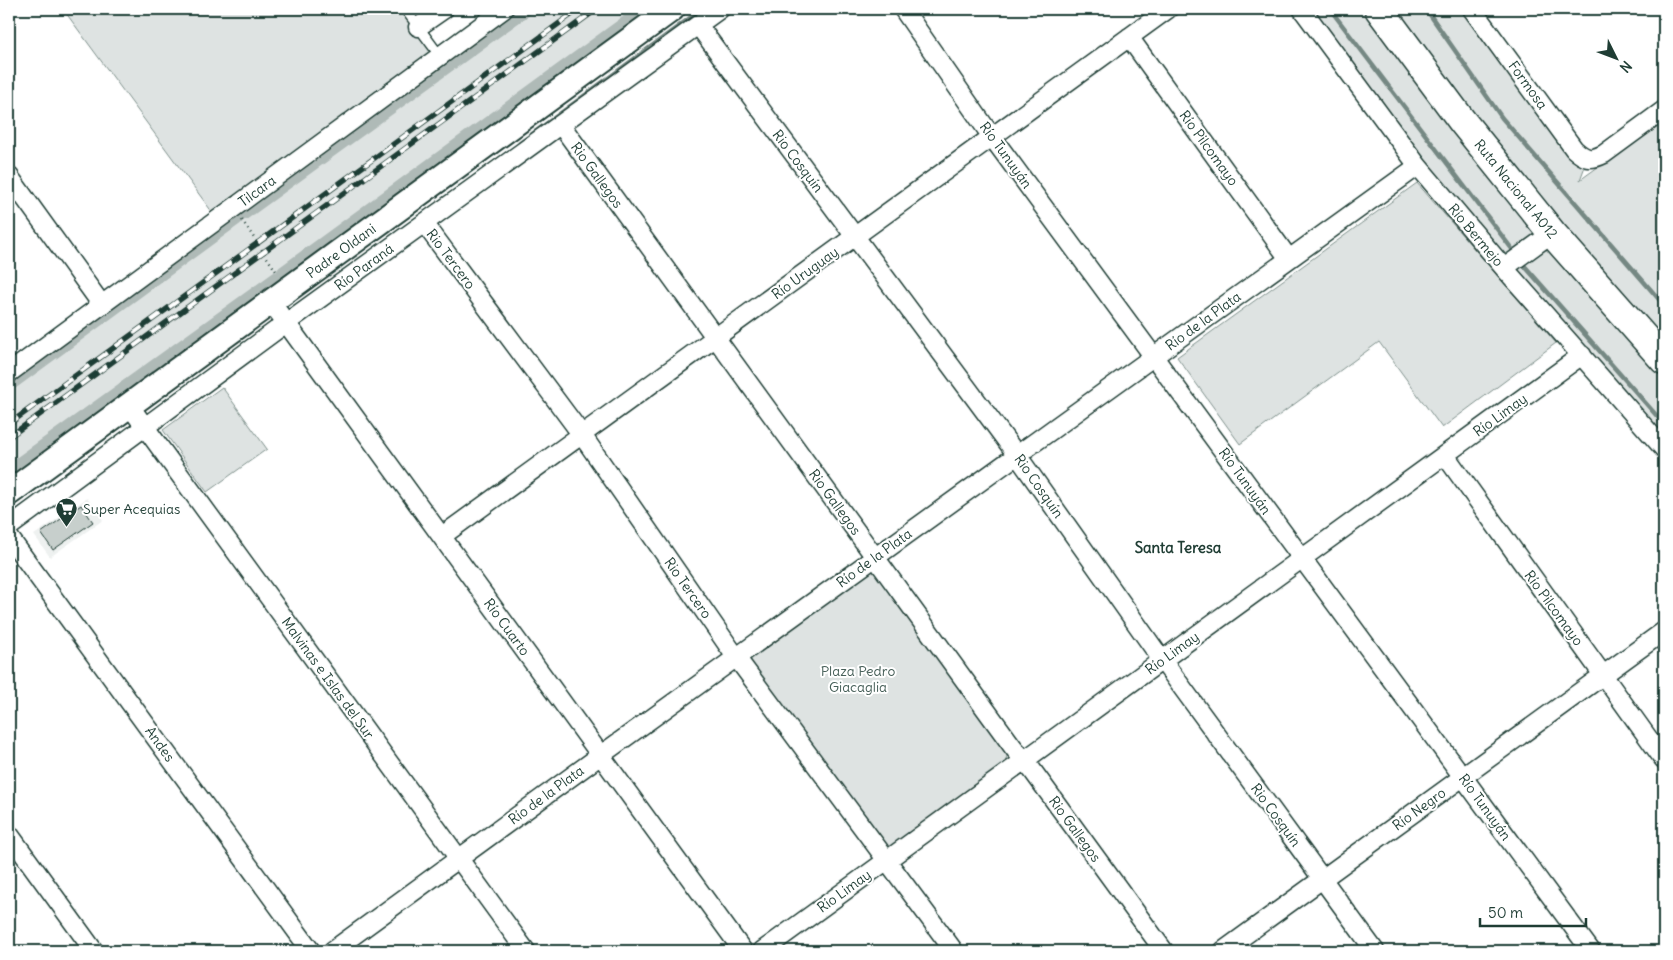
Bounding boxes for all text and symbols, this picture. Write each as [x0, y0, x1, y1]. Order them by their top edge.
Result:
north arrow [1590, 32, 1640, 82]
street label: Formosa [1504, 57, 1552, 113]
text: N [1616, 57, 1636, 76]
street label: Río Pilcomayo [1176, 107, 1242, 189]
street label: Río Tunuyán [976, 118, 1036, 192]
street label: Rio Cosquín [769, 126, 827, 196]
street label: Ruta Nacional A012 [1470, 136, 1562, 243]
street label: Rio Gallegos [567, 138, 627, 212]
street label: Tilcara [235, 171, 279, 211]
street label: Río Bermejo [1445, 200, 1508, 270]
street label: Padre Oldani [303, 220, 379, 282]
street label: Rio Tercero [423, 225, 480, 293]
street label: Río Paraná [331, 239, 397, 295]
street label: Río Uruguay [768, 243, 842, 303]
street label: Río de la Plata [1162, 288, 1244, 354]
street label: Río Limay [1470, 389, 1530, 441]
street label: Río Tunuyán [1215, 444, 1275, 518]
street label: Rio Cosquín [1010, 451, 1068, 521]
street label: Rio Gallegos [805, 465, 865, 539]
supermarket icon: Super Acequias [55, 497, 79, 528]
place label: Super Acequias [83, 500, 180, 518]
street label: Río de la Plata [833, 525, 915, 591]
district label: Santa Teresa [1135, 538, 1222, 557]
street label: Rio Tercero [660, 554, 716, 622]
street label: Río Pilcomayo [1521, 567, 1587, 649]
street label: Río Cuarto [480, 595, 534, 659]
street label: Malvinas e Islas del Sur [278, 614, 378, 743]
street label: Río Limay [1142, 627, 1202, 679]
park label: Plaza Pedro Giacaglia [821, 662, 895, 696]
street label: Andes [141, 723, 179, 765]
street label: Río de la Plata [505, 762, 587, 828]
street label: Río Tunuyán [1455, 770, 1515, 844]
street label: Rio Cosquín [1247, 780, 1305, 850]
street label: Río Negro [1389, 784, 1449, 834]
street label: Rio Gallegos [1045, 792, 1105, 866]
street label: Río Limay [814, 865, 874, 917]
scale bar [1480, 895, 1587, 927]
text: 50 m [1488, 903, 1523, 922]

